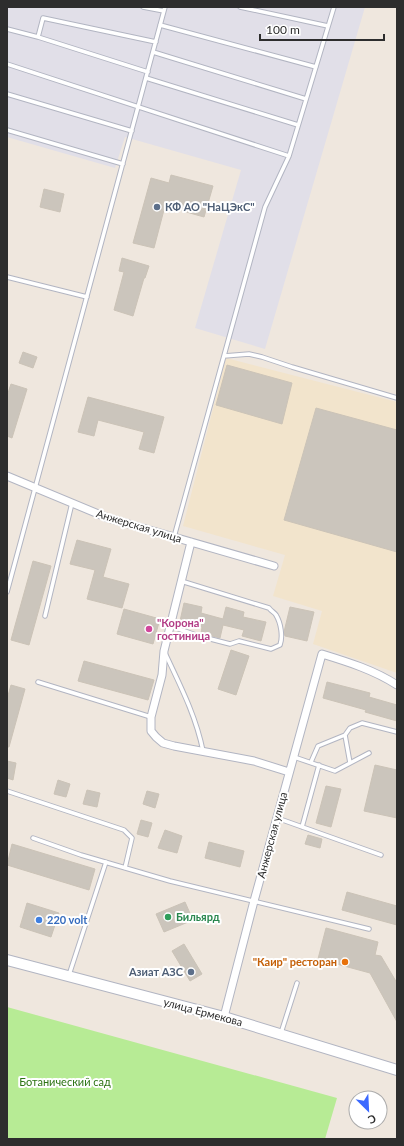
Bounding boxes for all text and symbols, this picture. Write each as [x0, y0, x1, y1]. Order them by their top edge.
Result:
scale bar [260, 16, 384, 42]
text: 100 m [266, 22, 300, 37]
place label: КФ АО "НаЦЭкС" [165, 200, 255, 213]
marker: КФ АО "НаЦЭкС" [152, 202, 162, 212]
street label: Анжерская улица [95, 506, 183, 545]
place label: "Корона" гостиница [157, 616, 210, 642]
marker: "Корона" гостиница [144, 624, 154, 634]
street label: Анжерская улица [254, 790, 289, 879]
place label: Бильярд [176, 910, 220, 923]
marker: Бильярд [163, 912, 173, 922]
place label: 220 volt [47, 913, 88, 926]
marker: 220 volt [34, 915, 44, 925]
place label: "Каир" ресторан [253, 955, 337, 968]
marker: "Каир" ресторан [340, 957, 350, 967]
place label: Азиат АЗС [128, 965, 184, 978]
marker: Азиат АЗС [186, 967, 196, 977]
street label: улица Ермекова [162, 995, 244, 1028]
park label: Ботанический сад [19, 1075, 111, 1088]
north arrow [348, 1090, 388, 1130]
text: С [366, 1112, 378, 1127]

